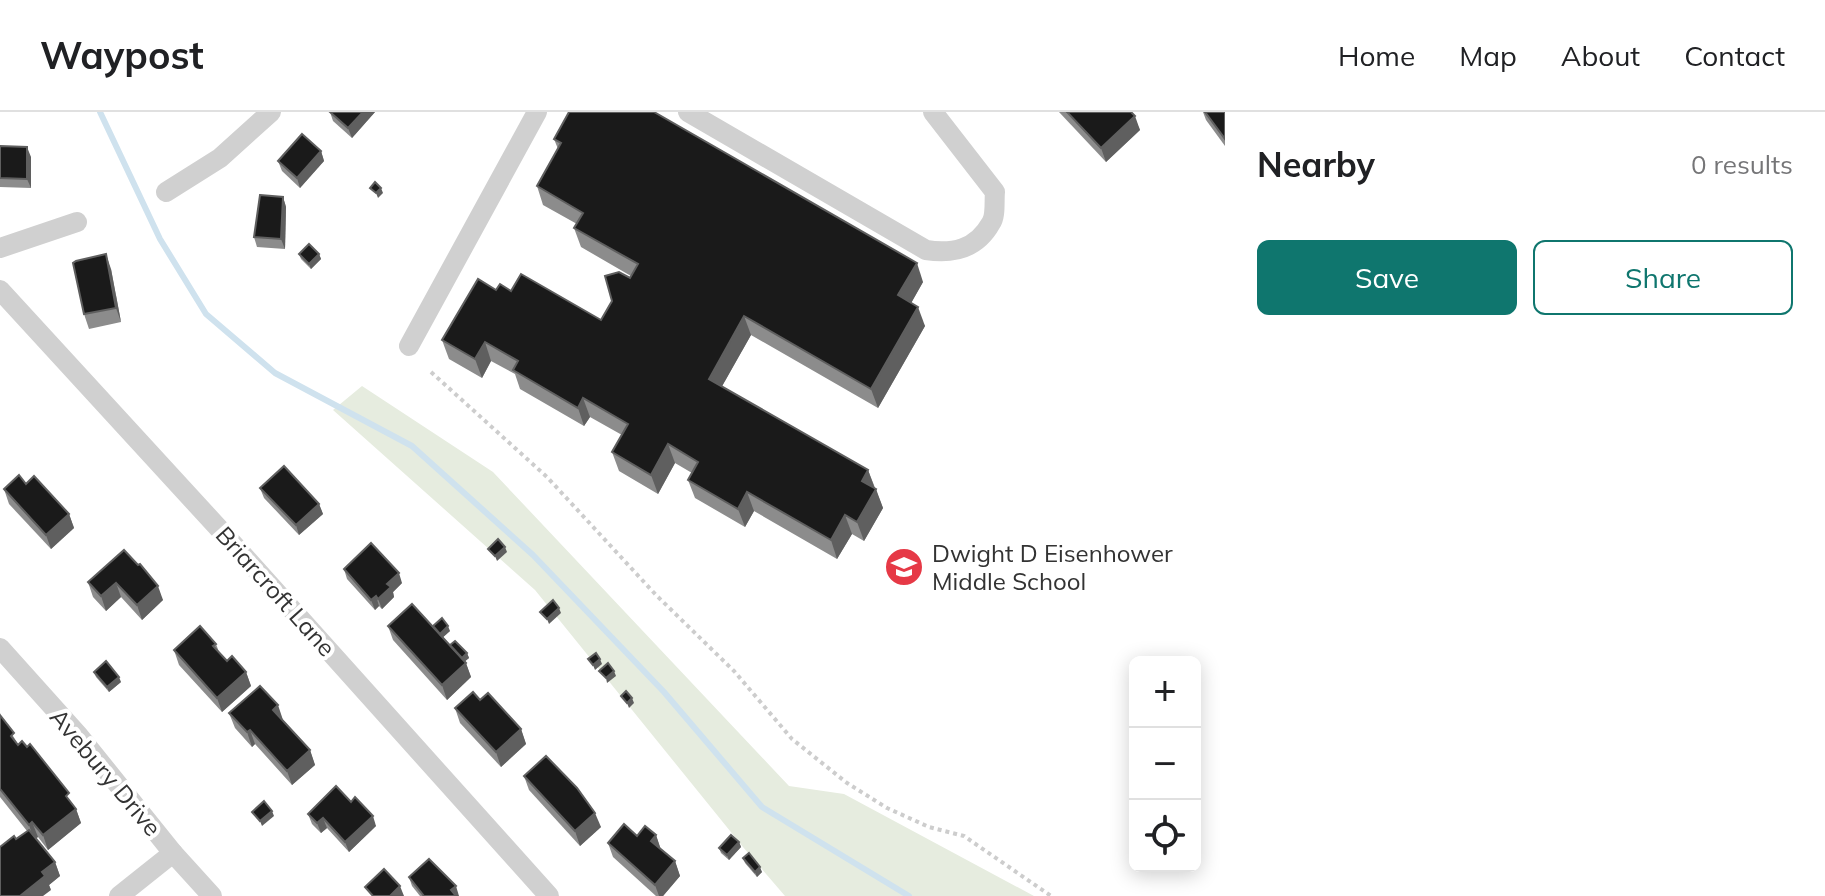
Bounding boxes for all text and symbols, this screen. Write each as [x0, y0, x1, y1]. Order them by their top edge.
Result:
text: Waypost [40, 31, 204, 79]
text: Home [1338, 38, 1415, 73]
text: Map [1459, 38, 1517, 73]
text: About [1561, 38, 1640, 73]
text: Contact [1684, 38, 1785, 73]
text: Nearby [1257, 143, 1375, 186]
text: 0 results [1691, 148, 1793, 181]
button: Save [1257, 240, 1517, 315]
button: Share [1533, 240, 1793, 315]
street label: Briarcroft Lane [210, 520, 342, 662]
place label: Dwight D Eisenhower Middle School [932, 538, 1173, 596]
school or university icon: Dwight D Eisenhower Middle School [883, 546, 925, 588]
map controls [1129, 656, 1201, 872]
button: + [1129, 656, 1201, 728]
street label: Avebury Drive [44, 702, 168, 842]
button: − [1129, 728, 1201, 800]
button: locate [1129, 800, 1201, 872]

